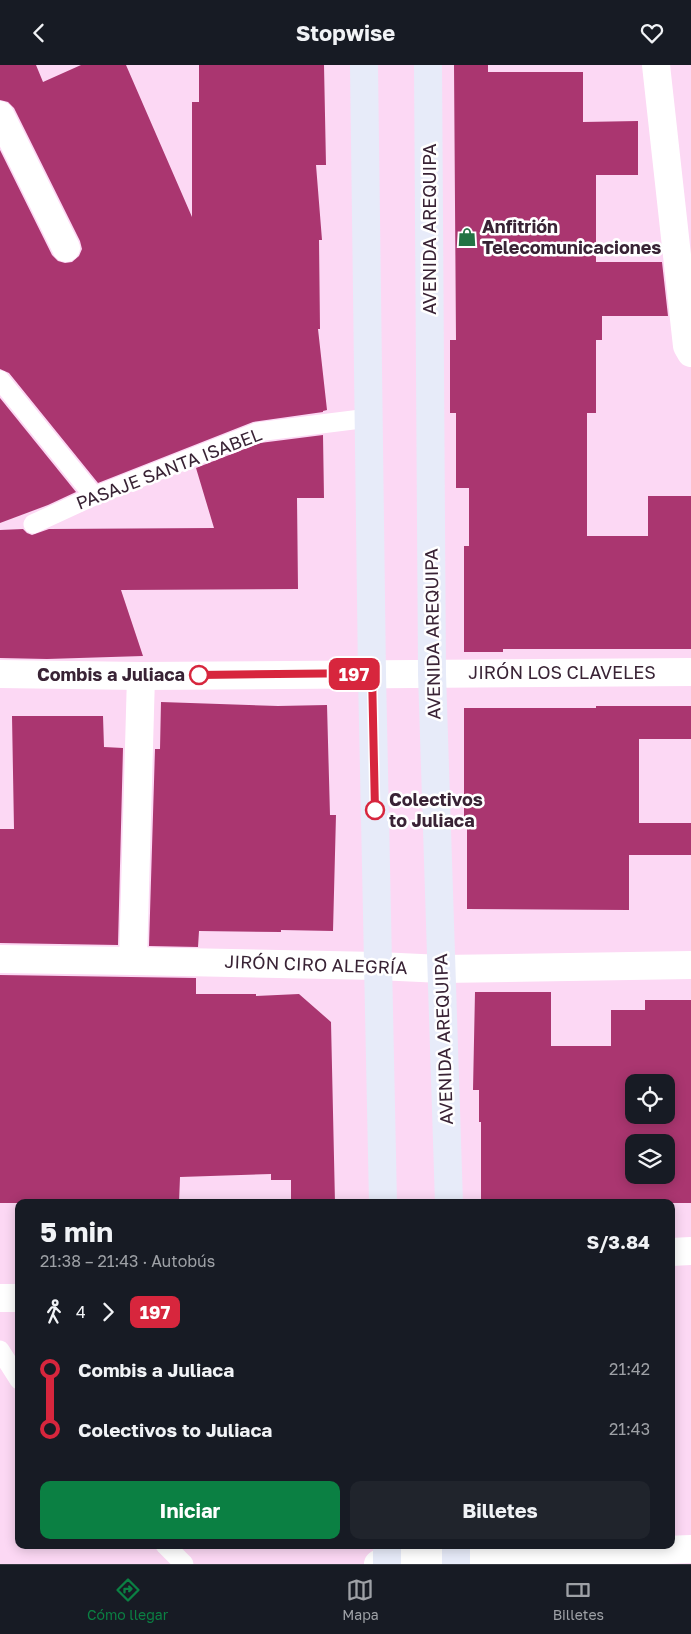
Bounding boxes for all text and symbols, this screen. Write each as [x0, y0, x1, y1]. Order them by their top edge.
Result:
icon: back [25, 19, 53, 47]
text: Stopwise [296, 19, 395, 46]
icon: heart [638, 19, 666, 47]
street label: AVENIDA AREQUIPA [418, 143, 440, 315]
place label: Anfitrión Telecomunicaciones [482, 215, 661, 258]
shop icon: Anfitrión Telecomunicaciones [456, 226, 478, 248]
street label: PASAJE SANTA ISABEL [73, 422, 265, 514]
street label: AVENIDA AREQUIPA [420, 548, 444, 720]
line badge: 197 [325, 658, 383, 690]
street label: JIRÓN LOS CLAVELES [468, 661, 656, 683]
place label: Combis a Juliaca [37, 663, 185, 685]
text: 197 [339, 663, 369, 685]
marker: Combis a Juliaca [189, 665, 209, 685]
place label: Colectivos to Juliaca [389, 788, 483, 831]
marker: Colectivos to Juliaca [365, 800, 385, 820]
street label: JIRÓN CIRO ALEGRÍA [224, 950, 408, 978]
street label: AVENIDA AREQUIPA [429, 953, 457, 1125]
map controls [625, 1074, 675, 1184]
button: locate [625, 1074, 675, 1124]
button: layers [625, 1134, 675, 1184]
text: 5 min [40, 1215, 113, 1248]
text: S/3.84 [586, 1230, 650, 1253]
text: 21:38 – 21:43 · Autobús [40, 1251, 215, 1271]
icon: walk [40, 1298, 68, 1326]
icon: forward [94, 1298, 122, 1326]
text: 197 [140, 1301, 170, 1323]
text: 4 [76, 1302, 86, 1322]
text: Combis a Juliaca [78, 1358, 234, 1381]
text: 21:42 [609, 1359, 650, 1379]
text: Colectivos to Juliaca [78, 1418, 272, 1441]
text: 21:43 [609, 1419, 650, 1439]
button: Iniciar [40, 1481, 340, 1539]
button: Billetes [350, 1481, 650, 1539]
tab: Cómo llegar [87, 1576, 168, 1623]
tab: Mapa [342, 1576, 379, 1623]
tab: Billetes [553, 1576, 604, 1623]

